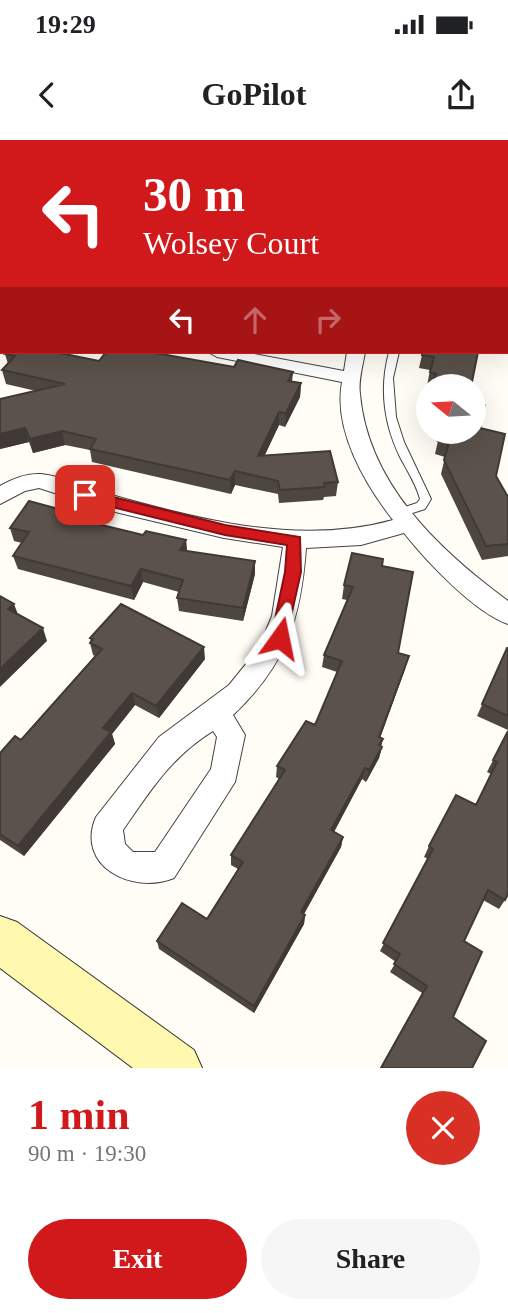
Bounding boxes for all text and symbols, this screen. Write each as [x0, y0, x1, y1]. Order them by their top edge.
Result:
text: 19:29 [35, 10, 96, 39]
icon: back [28, 76, 66, 114]
text: GoPilot [202, 76, 306, 112]
icon: share [442, 76, 480, 114]
text: 30 m [143, 167, 245, 222]
icon: left [28, 168, 119, 259]
text: Wolsey Court [143, 225, 319, 261]
icon: left [163, 301, 201, 339]
icon: ahead [236, 301, 274, 339]
icon: right [309, 301, 347, 339]
north arrow [416, 374, 486, 444]
map controls [416, 374, 486, 444]
pin [55, 465, 115, 525]
icon: arrive [66, 476, 104, 514]
position arrow [243, 601, 317, 675]
button: close [406, 1091, 480, 1165]
text: 1 min [28, 1092, 130, 1138]
text: 90 m · 19:30 [28, 1141, 146, 1166]
button: Exit [28, 1219, 247, 1299]
button: Share [261, 1219, 480, 1299]

